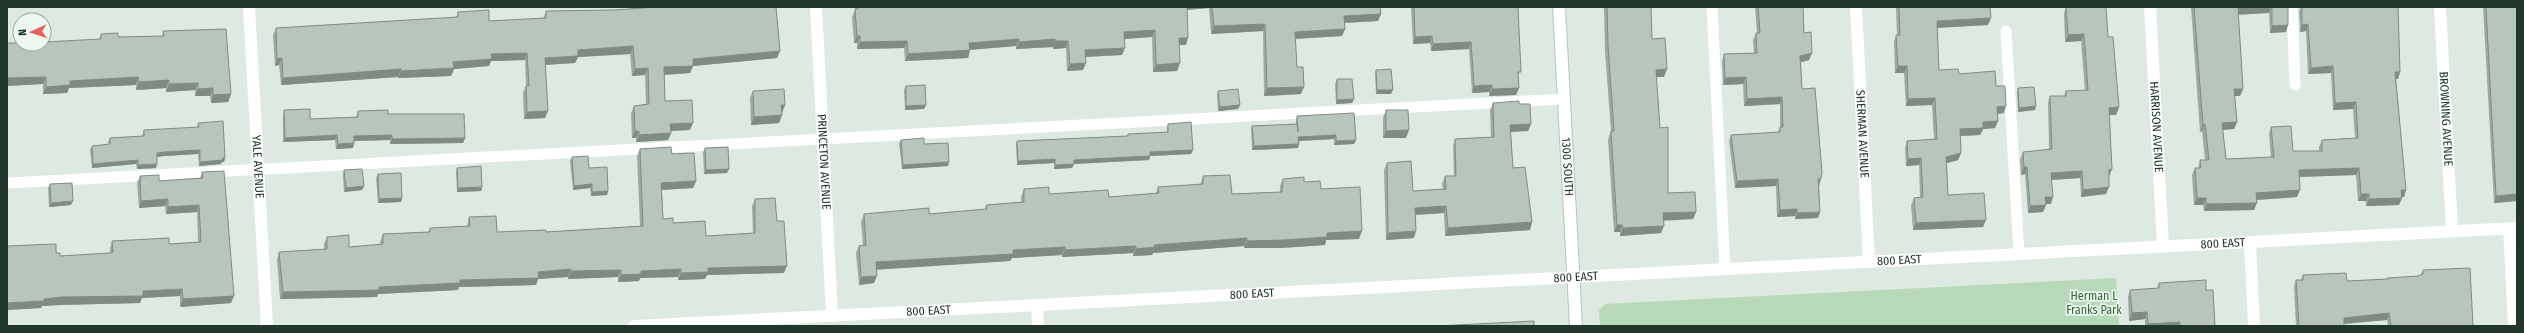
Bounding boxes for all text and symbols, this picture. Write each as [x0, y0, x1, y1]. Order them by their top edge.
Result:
north arrow [12, 12, 52, 52]
text: N [16, 29, 29, 36]
street label: BROWNING AVENUE [2436, 71, 2456, 167]
street label: HARRISON AVENUE [2147, 81, 2166, 173]
street label: SHERMAN AVENUE [1853, 89, 1872, 179]
street label: PRINCETON AVENUE [815, 114, 834, 210]
street label: YALE AVENUE [249, 135, 267, 199]
street label: 1300 SOUTH [1559, 137, 1576, 197]
street label: 800 EAST [2200, 235, 2246, 251]
street label: 800 EAST [1877, 252, 1922, 268]
street label: 800 EAST [1553, 269, 1599, 285]
street label: 800 EAST [1230, 286, 1275, 302]
park label: Herman L Franks Park [2066, 289, 2122, 317]
street label: 800 EAST [906, 302, 952, 319]

